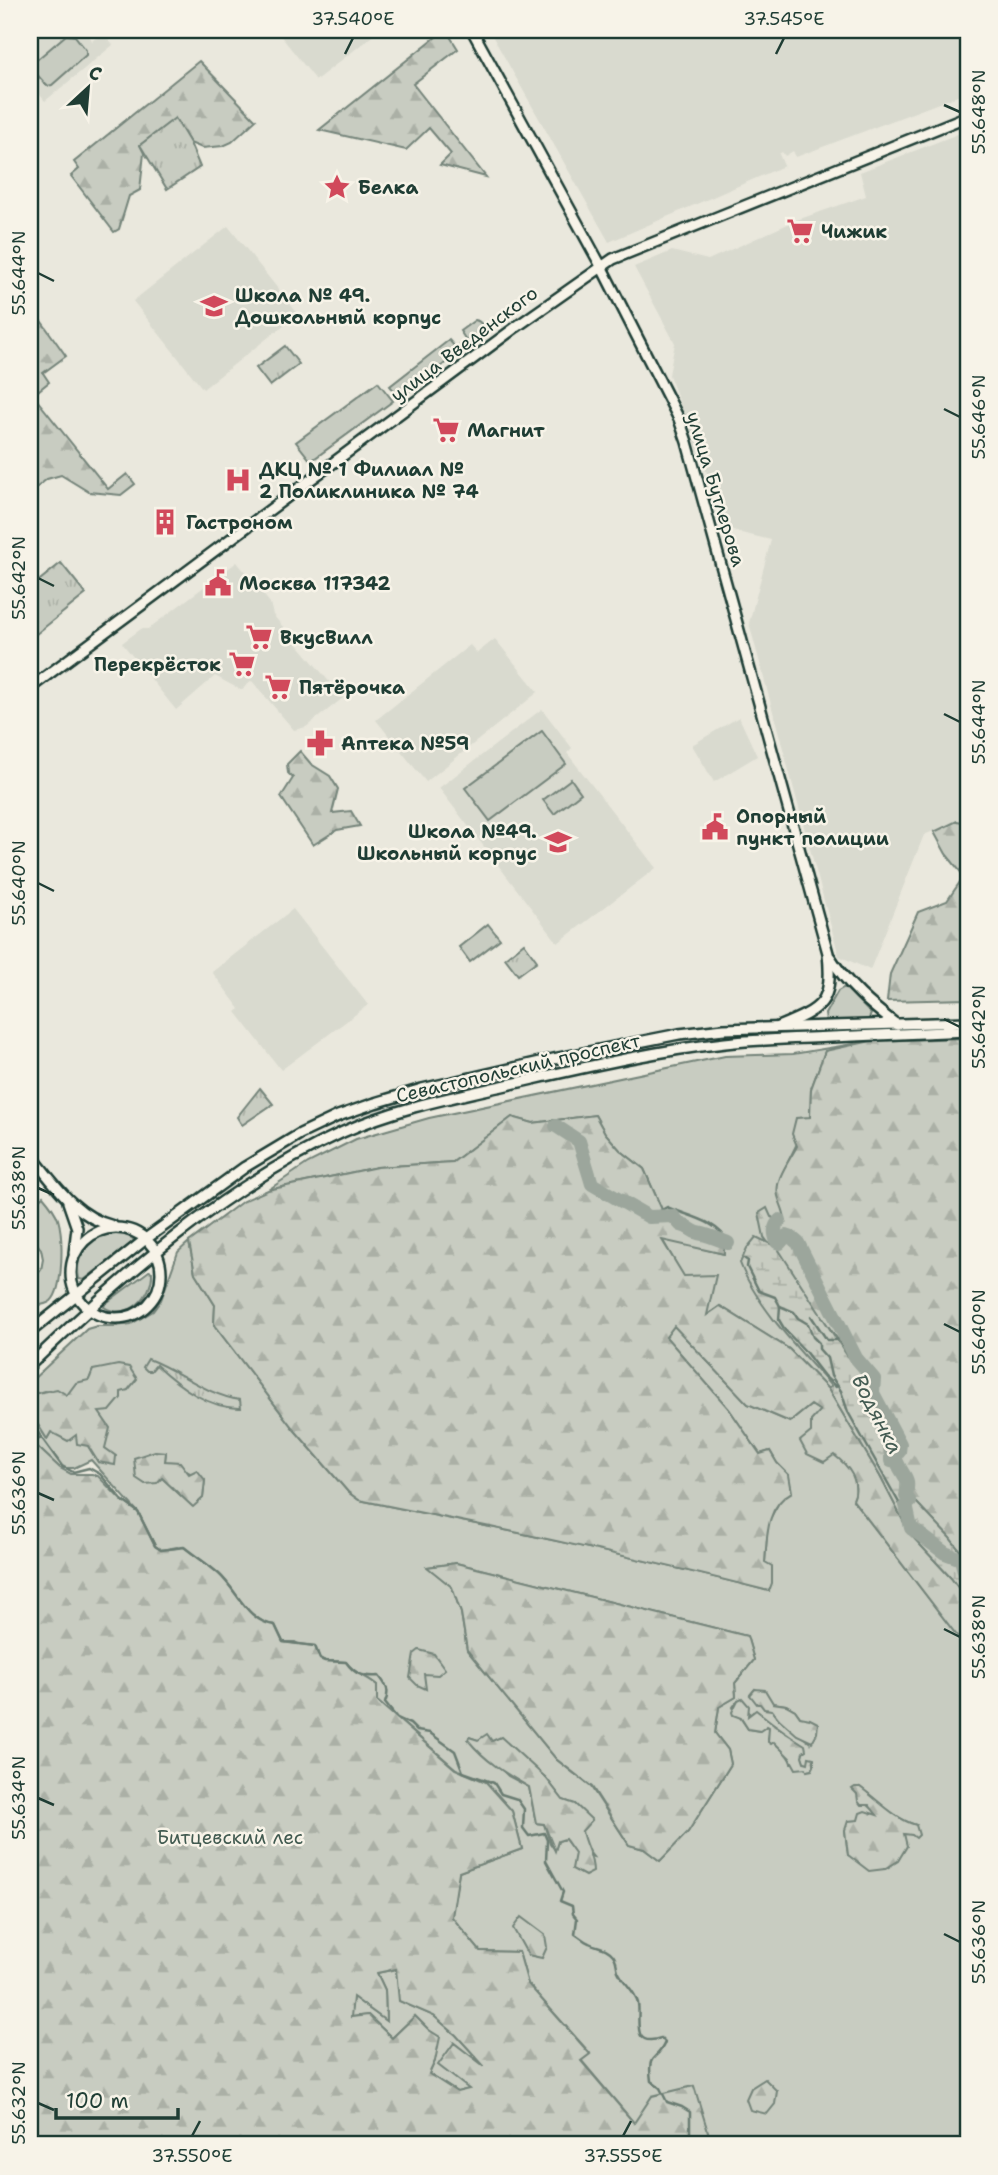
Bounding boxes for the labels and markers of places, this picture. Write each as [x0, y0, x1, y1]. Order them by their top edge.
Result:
place icon: Белка [322, 172, 352, 202]
place label: Белка [358, 175, 418, 200]
supermarket icon: Чижик [785, 216, 815, 246]
place label: Чижик [821, 219, 887, 244]
place label: Школа № 49. Дошкольный корпус [235, 283, 441, 330]
school or university icon: Школа № 49. Дошкольный корпус [199, 291, 229, 321]
supermarket icon: Магнит [431, 415, 461, 445]
place label: Магнит [467, 418, 545, 443]
place label: ДКЦ № 1 Филиал № 2 Поликлиника № 74 [259, 457, 479, 504]
hospital icon: ДКЦ № 1 Филиал № 2 Поликлиника № 74 [223, 465, 253, 495]
building icon: Гастроном [150, 507, 180, 537]
place label: Гастроном [186, 510, 293, 535]
public building icon: Москва 117342 [203, 568, 233, 598]
place label: Москва 117342 [239, 571, 391, 596]
supermarket icon: ВкусВилл [244, 622, 274, 652]
place label: ВкусВилл [280, 625, 373, 650]
supermarket icon: Перекрёсток [227, 649, 257, 679]
place label: Перекрёсток [94, 652, 221, 677]
supermarket icon: Пятёрочка [263, 672, 293, 702]
place label: Пятёрочка [299, 675, 405, 700]
pharmacy icon: Аптека №59 [305, 728, 335, 758]
place label: Аптека №59 [341, 731, 469, 756]
place label: Опорный пункт полиции [736, 804, 889, 851]
public building icon: Опорный пункт полиции [700, 812, 730, 842]
place label: Школа №49. Школьный корпус [357, 819, 537, 866]
school or university icon: Школа №49. Школьный корпус [543, 827, 573, 857]

